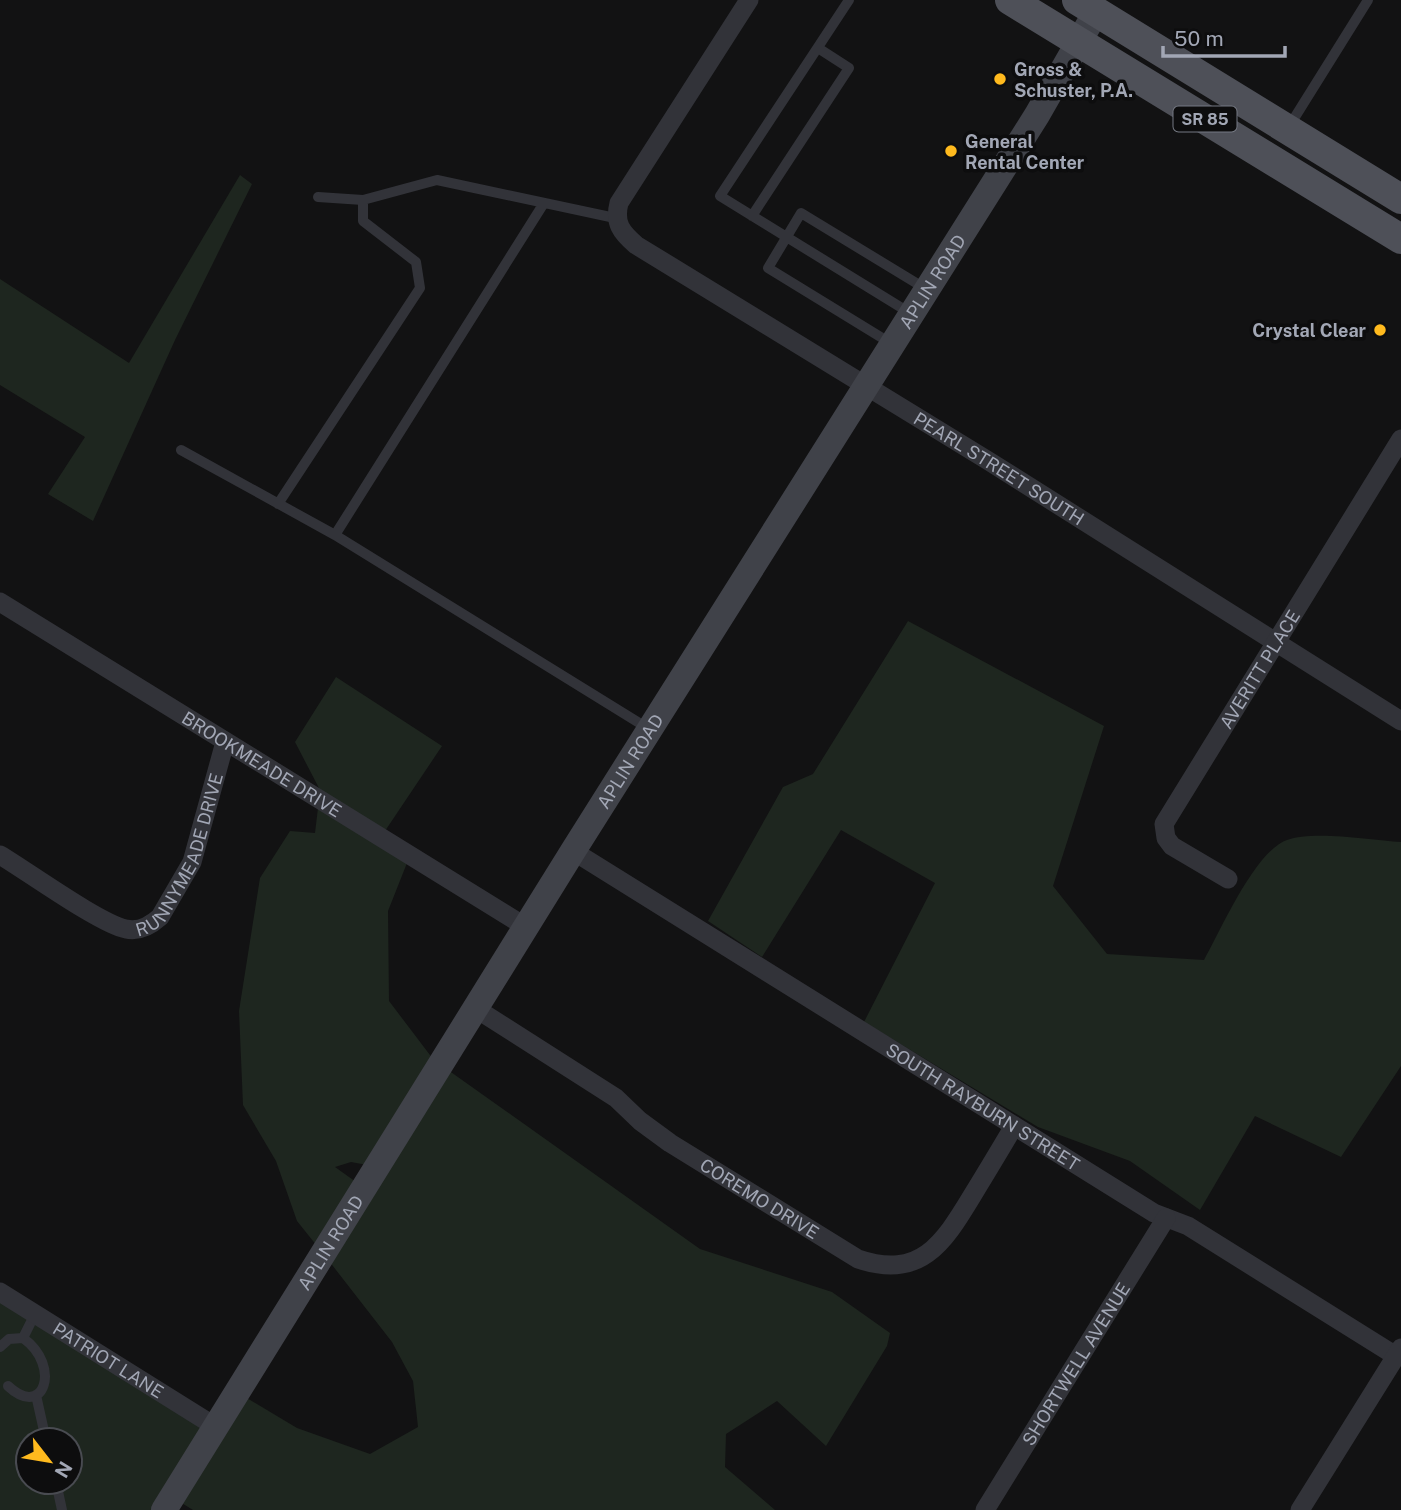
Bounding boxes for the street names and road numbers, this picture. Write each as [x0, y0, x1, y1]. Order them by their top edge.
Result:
road number: SR 85 [1174, 106, 1236, 132]
street label: APLIN ROAD [895, 230, 970, 332]
street label: PEARL STREET SOUTH [910, 407, 1088, 529]
street label: AVERITT PLACE [1215, 606, 1304, 732]
street label: BROOKMEADE DRIVE [178, 707, 346, 821]
street label: APLIN ROAD [592, 710, 667, 812]
street label: RUNNYMEADE DRIVE [133, 770, 227, 940]
street label: SOUTH RAYBURN STREET [882, 1038, 1084, 1175]
street label: COREMO DRIVE [696, 1154, 823, 1243]
street label: APLIN ROAD [293, 1191, 367, 1294]
street label: SHORTWELL AVENUE [1017, 1279, 1134, 1449]
street label: PATRIOT LANE [49, 1317, 168, 1402]

